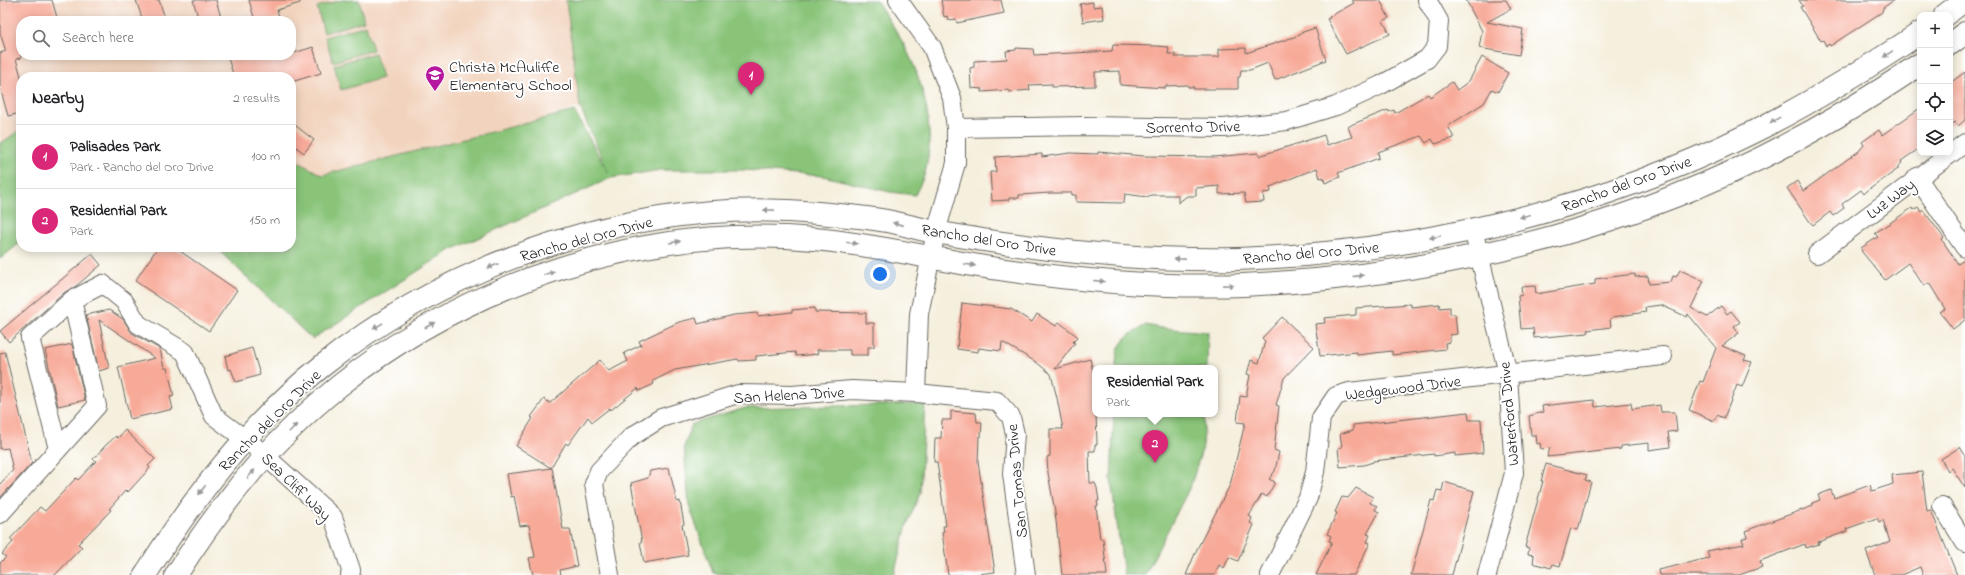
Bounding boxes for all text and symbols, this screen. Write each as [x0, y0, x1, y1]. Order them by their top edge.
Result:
map controls [1917, 12, 1953, 156]
button: + [1917, 12, 1953, 48]
search box [16, 16, 296, 60]
icon: search [30, 27, 52, 49]
text: Search here [62, 27, 134, 49]
button: − [1917, 48, 1953, 84]
one-way arrow [1882, 50, 1893, 58]
place label: Christa McAuliffe Elementary School [449, 56, 572, 98]
pin: 1 [738, 62, 764, 95]
school or university icon: Christa McAuliffe Elementary School [424, 64, 446, 92]
button: locate [1917, 84, 1953, 120]
text: Nearby [32, 86, 84, 111]
text: 2 results [233, 89, 280, 108]
street label: Sorrento Drive [1145, 115, 1241, 141]
one-way arrow [1769, 116, 1781, 123]
button: layers [1917, 120, 1953, 156]
text: Palisades Park [70, 136, 160, 158]
text: 1 [43, 147, 47, 166]
text: 100 m [251, 147, 280, 166]
street label: Rancho del Oro Drive [1558, 150, 1696, 219]
text: Park · Rancho del Oro Drive [70, 158, 214, 177]
street label: Luz Way [1862, 173, 1921, 226]
text: Residential Park [70, 200, 167, 222]
one-way arrow [763, 207, 775, 214]
street label: Rancho del Oro Drive [518, 210, 656, 269]
text: 2 [42, 211, 48, 230]
text: 150 m [249, 211, 280, 230]
one-way arrow [1519, 213, 1531, 219]
street label: Rancho del Oro Drive [919, 218, 1059, 264]
one-way arrow [892, 220, 905, 226]
text: Park [70, 222, 94, 241]
one-way arrow [1429, 235, 1441, 241]
street label: Rancho del Oro Drive [1242, 236, 1381, 272]
one-way arrow [669, 239, 681, 245]
one-way arrow [846, 240, 858, 247]
one-way arrow [1173, 256, 1186, 262]
one-way arrow [964, 262, 976, 268]
one-way arrow [486, 263, 498, 269]
your location [870, 264, 890, 284]
one-way arrow [543, 270, 555, 276]
one-way arrow [1352, 273, 1364, 279]
one-way arrow [1093, 277, 1105, 284]
one-way arrow [1222, 282, 1235, 288]
one-way arrow [424, 322, 436, 329]
one-way arrow [372, 323, 384, 330]
street label: Waterford Drive [1493, 360, 1527, 467]
street label: Rancho del Oro Drive [214, 364, 328, 478]
popup [1092, 365, 1218, 417]
street label: Wedgewood Drive [1344, 370, 1463, 408]
text: Residential Park [1106, 371, 1204, 393]
street label: San Helena Drive [733, 381, 846, 411]
text: Park [1106, 393, 1130, 412]
street label: San Tomas Drive [1001, 422, 1035, 539]
one-way arrow [288, 423, 298, 433]
pin: 2 [1142, 430, 1168, 463]
street label: Sea Cliff Way [255, 448, 336, 527]
one-way arrow [246, 468, 255, 479]
one-way arrow [198, 485, 206, 496]

